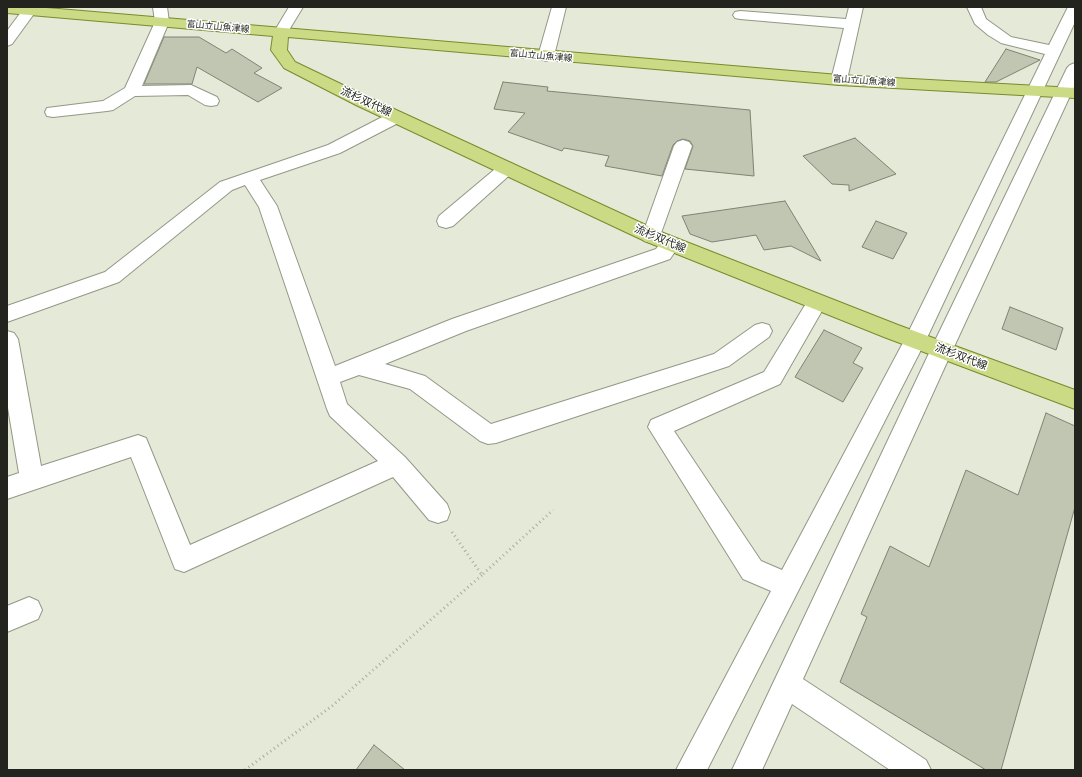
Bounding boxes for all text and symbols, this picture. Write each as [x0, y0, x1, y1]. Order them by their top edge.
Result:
street label: 富山立山魚津線 [186, 19, 250, 35]
street label: 富山立山魚津線 [509, 48, 573, 64]
street label: 富山立山魚津線 [832, 73, 896, 89]
street label: 流杉双代線 [338, 84, 394, 120]
street label: 流杉双代線 [632, 222, 688, 256]
street label: 流杉双代線 [933, 341, 989, 373]

